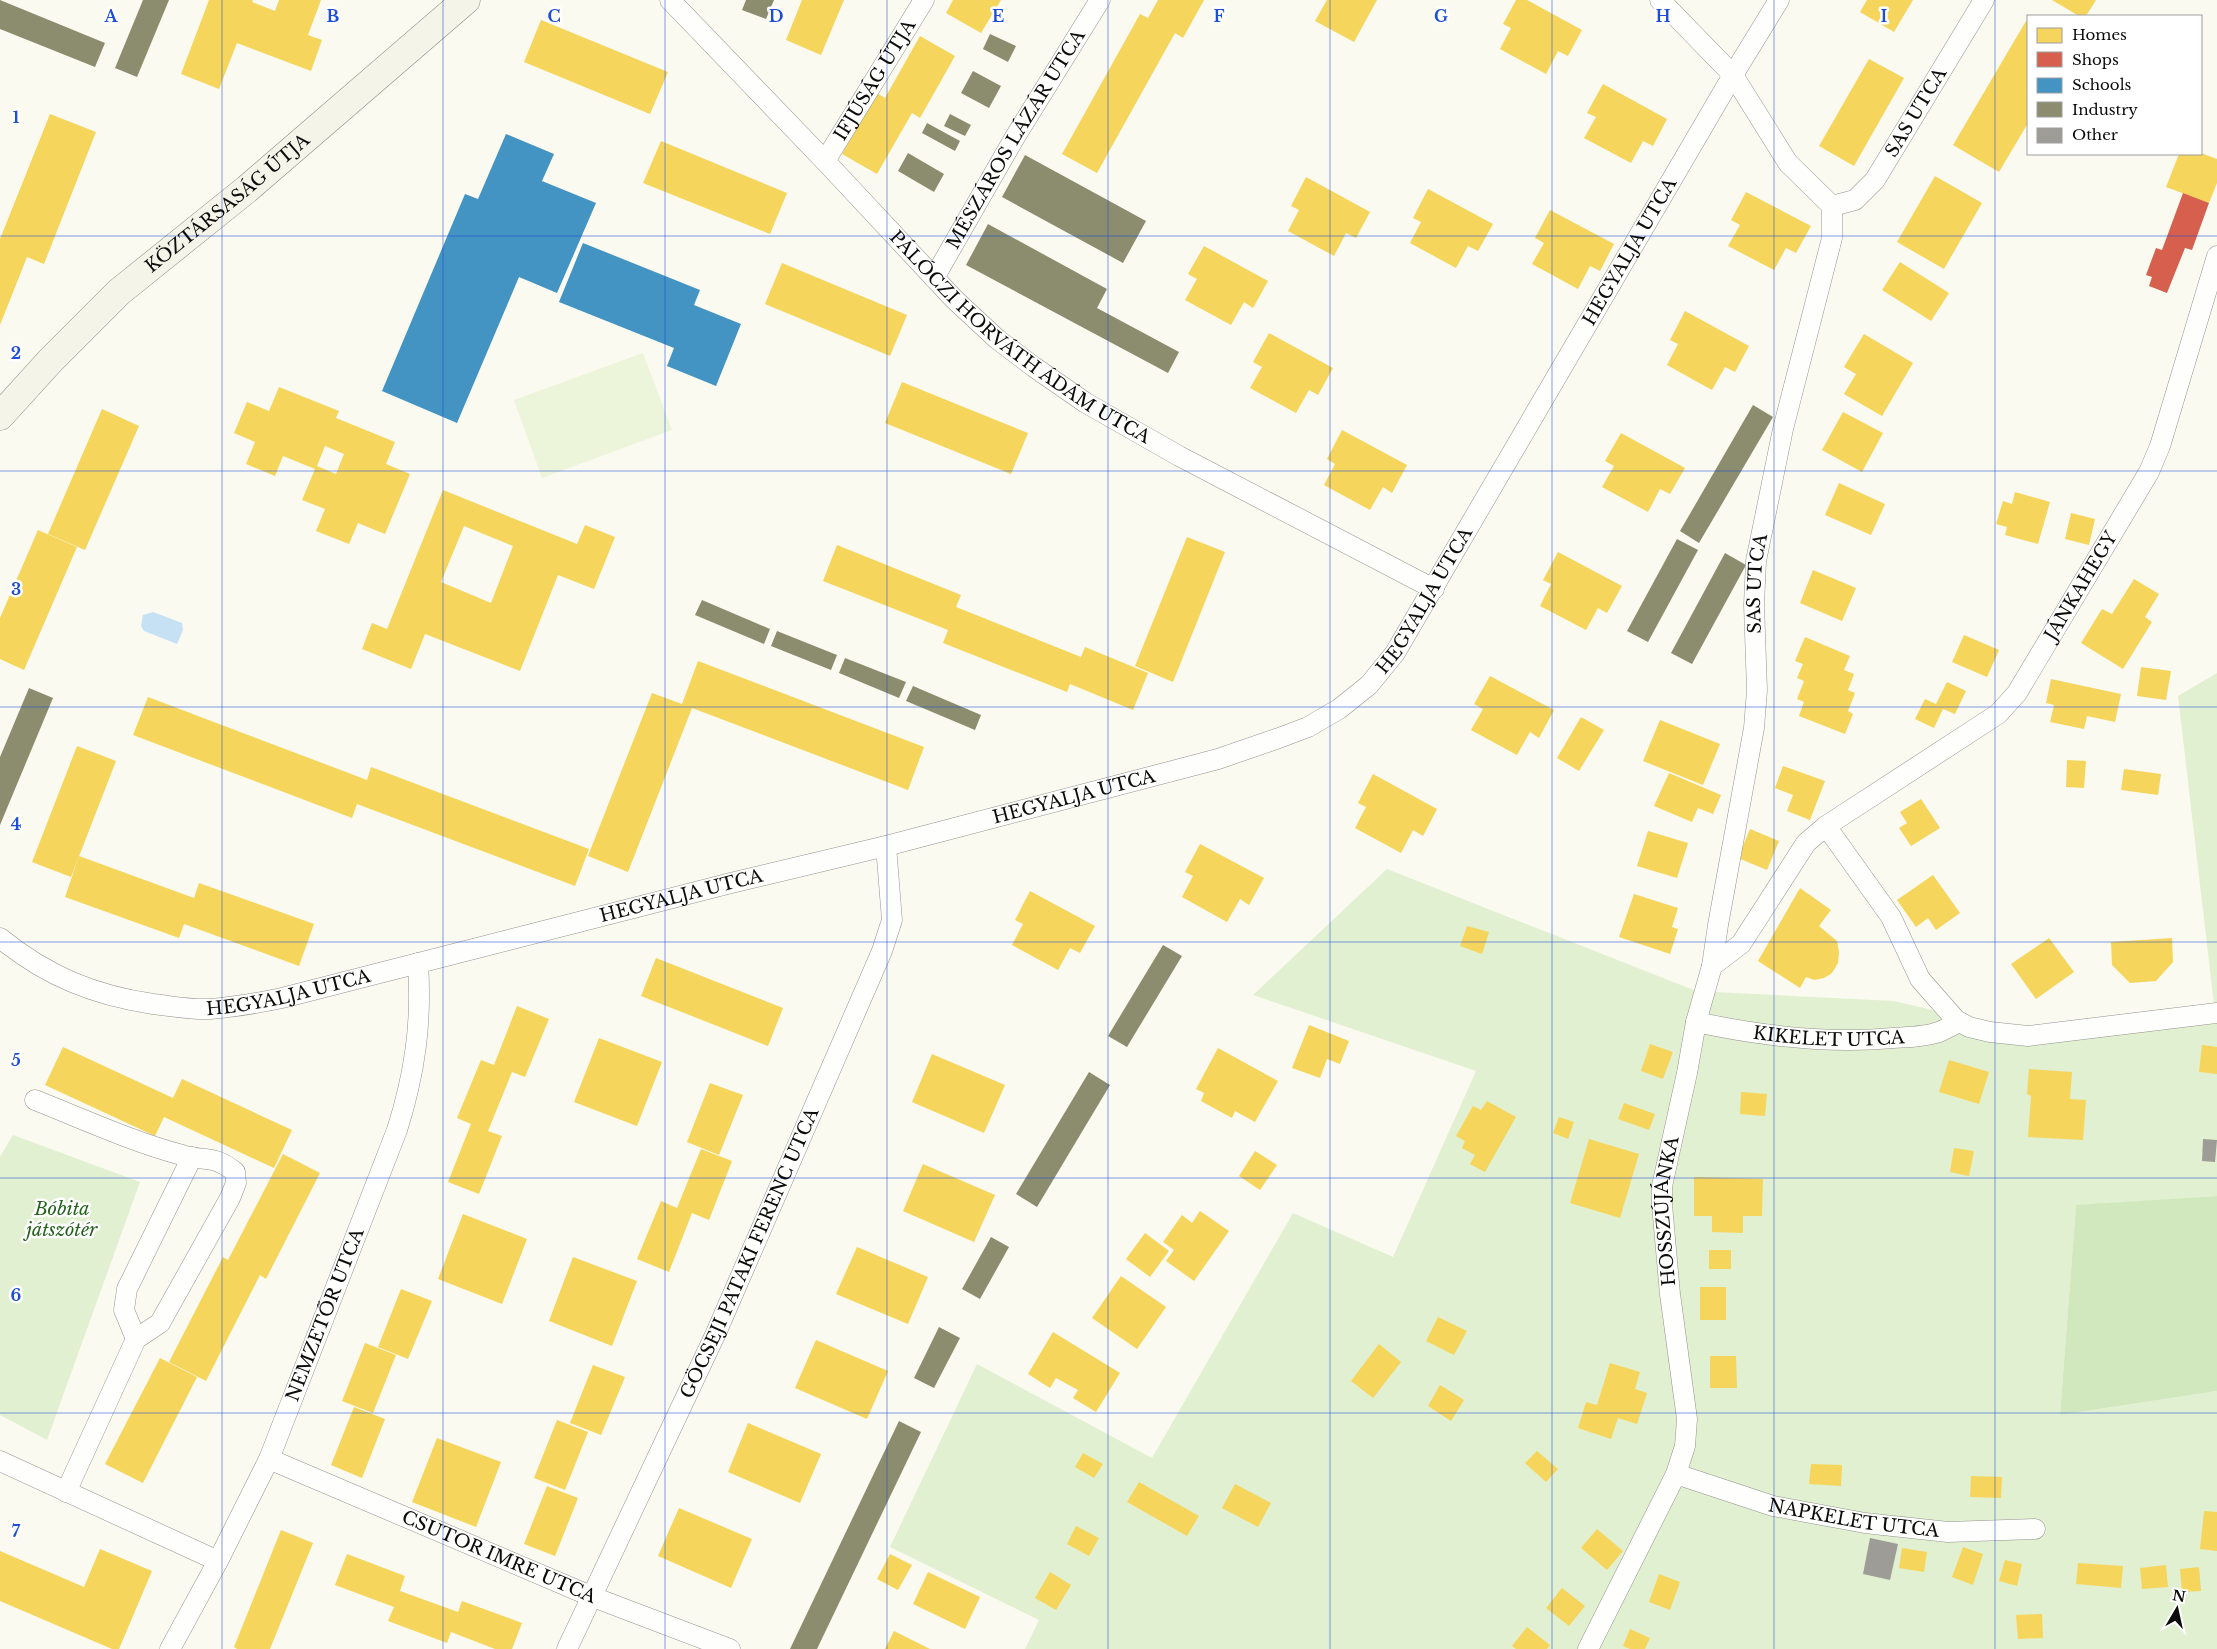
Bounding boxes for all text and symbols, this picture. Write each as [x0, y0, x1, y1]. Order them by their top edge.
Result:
text: A [104, 6, 119, 26]
text: B [327, 6, 340, 26]
text: C [547, 6, 561, 26]
text: D [769, 6, 783, 26]
text: E [992, 6, 1004, 26]
text: F [1213, 6, 1225, 26]
text: G [1434, 6, 1448, 26]
text: H [1655, 6, 1671, 26]
text: I [1881, 6, 1888, 26]
street label: IFJÚSÁG ÚTJA [829, 15, 921, 145]
legend [2027, 15, 2202, 155]
street label: MÉSZÁROS LÁZÁR UTCA [942, 25, 1090, 253]
text: Homes [2072, 25, 2127, 44]
text: Shops [2072, 50, 2119, 69]
street label: SAS UTCA [1881, 63, 1952, 161]
text: Schools [2072, 75, 2132, 94]
text: Industry [2072, 100, 2138, 119]
text: 1 [13, 107, 20, 127]
text: Other [2072, 125, 2119, 144]
street label: KÖZTÁRSASÁG ÚTJA [141, 128, 315, 277]
street label: HEGYALJA UTCA [1578, 173, 1682, 329]
street label: PÁLÓCZI HORVÁTH ÁDÁM UTCA [885, 226, 1155, 449]
text: 2 [11, 343, 21, 363]
street label: HEGYALJA UTCA [1371, 523, 1478, 678]
street label: JÁNKAHEGY [2039, 527, 2122, 646]
street label: SAS UTCA [1743, 531, 1773, 634]
text: 3 [11, 579, 21, 599]
street label: HEGYALJA UTCA [990, 765, 1159, 829]
text: 4 [11, 814, 21, 834]
street label: HEGYALJA UTCA [597, 865, 766, 927]
street label: HEGYALJA UTCA [205, 965, 374, 1020]
street label: KIKELET UTCA [1751, 1022, 1906, 1051]
text: 5 [11, 1050, 21, 1070]
street label: GÖCSEJI PATAKI FERENC UTCA [676, 1103, 824, 1402]
street label: HOSSZÚJÁNKA [1650, 1133, 1684, 1287]
park label: Bóbita játszótér [23, 1198, 98, 1241]
street label: NEMZETŐR UTCA [282, 1224, 369, 1405]
text: 6 [11, 1285, 22, 1305]
street label: NAPKELET UTCA [1767, 1494, 1942, 1542]
street label: CSUTOR IMRE UTCA [398, 1506, 601, 1608]
text: 7 [12, 1521, 21, 1541]
north arrow [2152, 1584, 2202, 1634]
text: N [2171, 1586, 2187, 1606]

